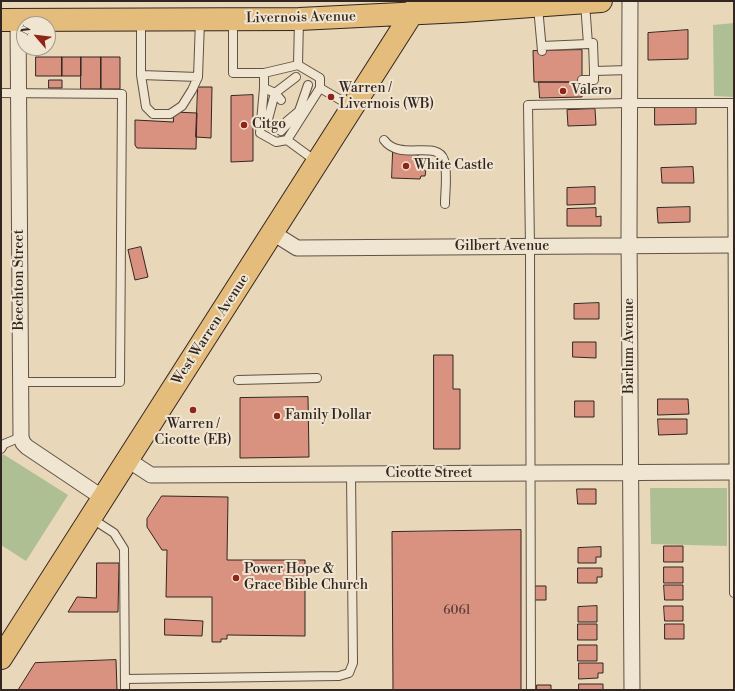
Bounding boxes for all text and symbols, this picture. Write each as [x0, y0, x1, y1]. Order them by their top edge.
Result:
street label: Livernois Avenue [246, 9, 356, 27]
north arrow [16, 16, 56, 56]
text: N [18, 24, 35, 38]
place label: Warren / Livernois (WB) [339, 81, 434, 114]
place label: Valero [571, 83, 612, 99]
marker: Valero [558, 86, 568, 96]
marker: Warren / Livernois (WB) [326, 92, 336, 102]
place label: Citgo [252, 117, 286, 133]
marker: Citgo [239, 120, 249, 130]
place label: White Castle [414, 158, 494, 174]
marker: White Castle [401, 161, 411, 171]
street label: Beechton Street [12, 229, 28, 331]
street label: Gilbert Avenue [455, 239, 549, 255]
street label: West Warren Avenue [169, 272, 253, 388]
street label: Barlum Avenue [622, 298, 638, 394]
marker: Warren / Cicotte (EB) [188, 405, 198, 415]
place label: Family Dollar [285, 408, 371, 424]
marker: Family Dollar [272, 411, 282, 421]
place label: Warren / Cicotte (EB) [155, 417, 231, 450]
street label: Cicotte Street [386, 466, 472, 482]
place label: Power Hope & Grace Bible Church [244, 562, 368, 594]
marker: Power Hope & Grace Bible Church [231, 573, 241, 583]
house number: 6061 [443, 604, 471, 618]

